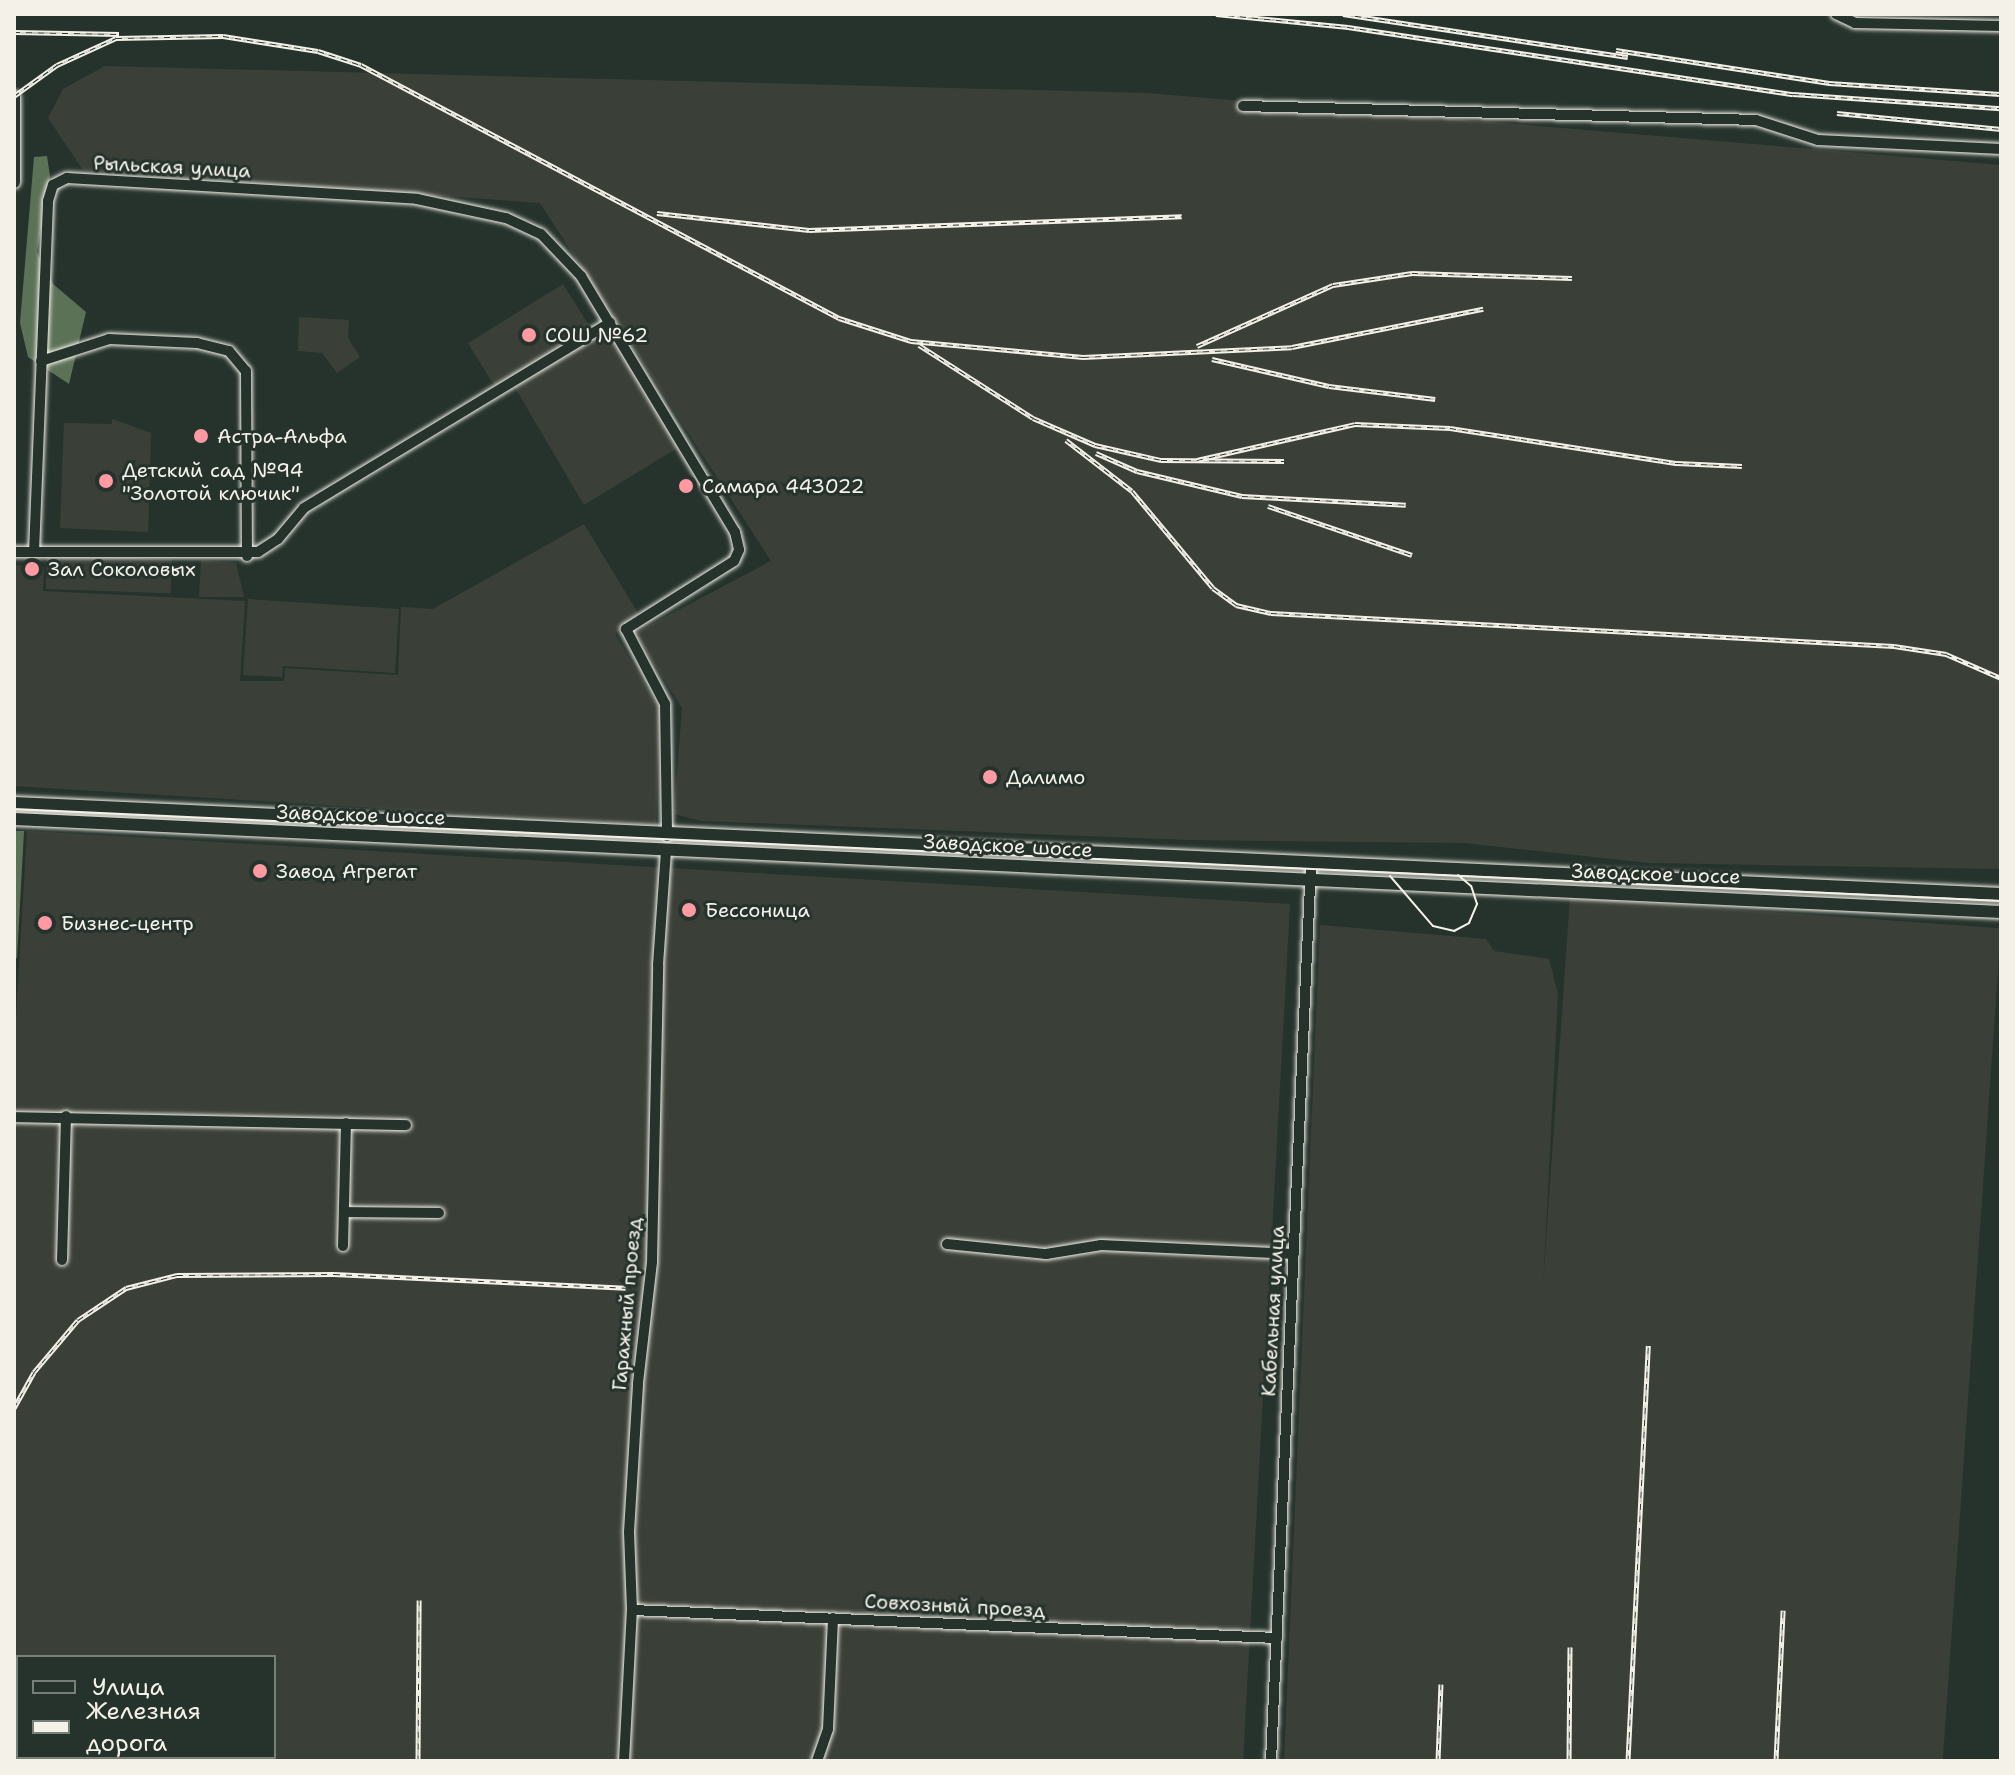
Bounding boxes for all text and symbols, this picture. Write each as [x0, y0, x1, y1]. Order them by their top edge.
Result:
street label: Рыльская улица [93, 151, 251, 183]
place label: СОШ №62 [545, 323, 648, 347]
marker: СОШ №62 [520, 326, 538, 344]
place label: Астра-Альфа [217, 424, 347, 448]
marker: Астра-Альфа [192, 427, 210, 445]
place label: Детский сад №94 "Золотой ключик" [122, 458, 303, 505]
marker: Детский сад №94 "Золотой ключик" [97, 472, 115, 490]
place label: Самара 443022 [702, 474, 865, 498]
marker: Самара 443022 [677, 477, 695, 495]
place label: Зал Соколовых [48, 557, 196, 581]
marker: Зал Соколовых [23, 560, 41, 578]
place label: Далимо [1006, 765, 1085, 789]
marker: Далимо [981, 768, 999, 786]
street label: Заводское шоссе [276, 800, 446, 830]
street label: Заводское шоссе [923, 830, 1093, 862]
place label: Завод Агрегат [276, 859, 417, 883]
street label: Заводское шоссе [1571, 859, 1741, 889]
marker: Завод Агрегат [251, 862, 269, 880]
place label: Бессоница [705, 898, 810, 922]
marker: Бессоница [680, 901, 698, 919]
place label: Бизнес-центр [61, 911, 194, 935]
marker: Бизнес-центр [36, 914, 54, 932]
street label: Гаражный проезд [607, 1216, 647, 1392]
street label: Кабельная улица [1257, 1225, 1289, 1397]
street label: Совхозный проезд [864, 1589, 1046, 1623]
legend [16, 1655, 276, 1759]
text: Улица [92, 1671, 165, 1703]
text: Железная дорога [86, 1695, 201, 1759]

